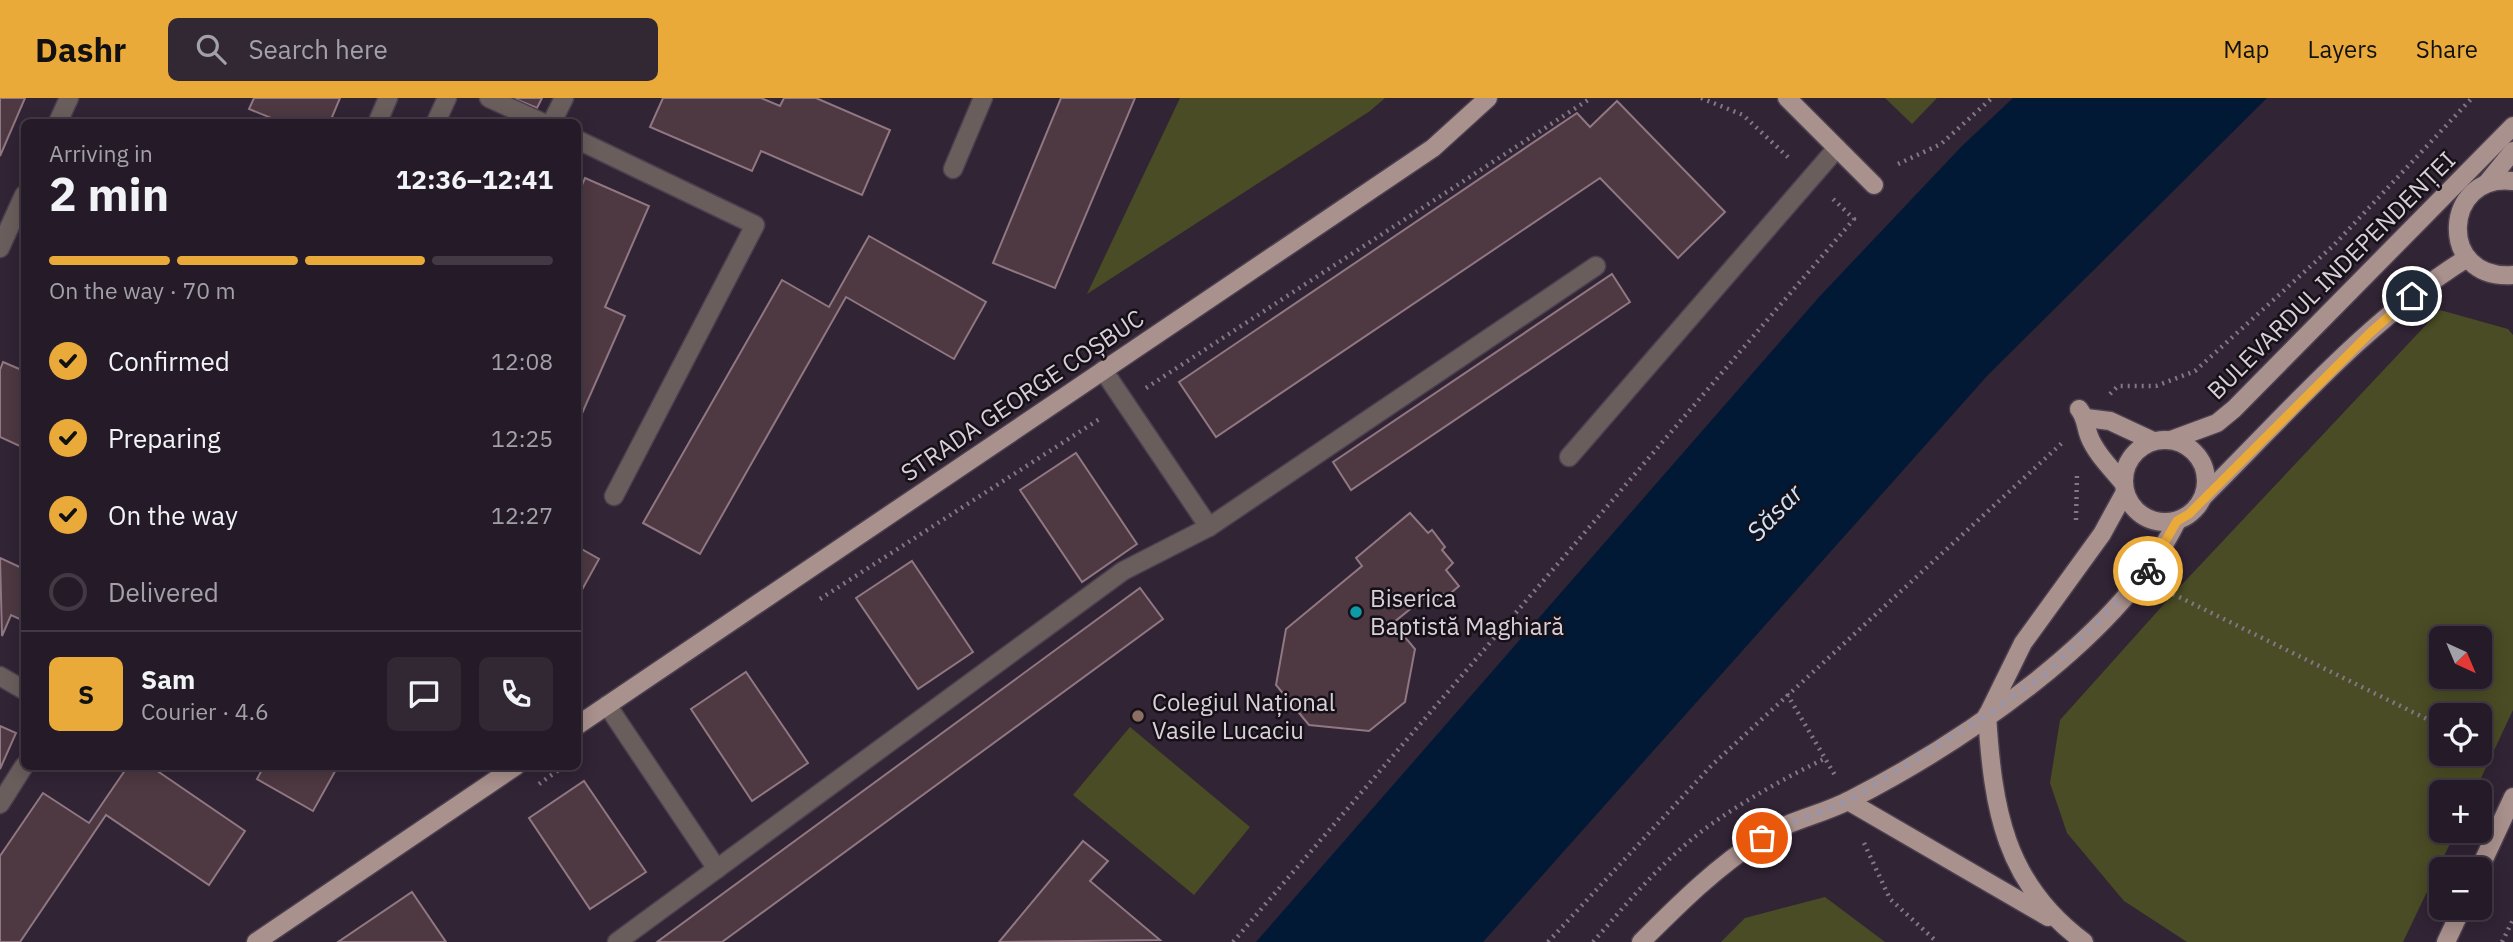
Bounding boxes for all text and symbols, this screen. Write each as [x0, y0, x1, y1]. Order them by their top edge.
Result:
search box [168, 18, 658, 81]
text: Dashr [35, 28, 126, 71]
icon: search [192, 30, 230, 68]
text: Search here [248, 32, 388, 66]
text: Map [2223, 33, 2270, 65]
text: Layers [2308, 33, 2378, 65]
text: Share [2416, 33, 2478, 65]
text: Arriving in [49, 138, 153, 168]
street label: BULEVARDUL INDEPENDENȚEI [2200, 144, 2462, 406]
text: 12:36–12:41 [396, 162, 553, 196]
text: 2 min [49, 164, 169, 224]
pin [2382, 266, 2442, 326]
text: On the way · 70 m [49, 275, 236, 305]
icon: home [2393, 277, 2431, 315]
street label: STRADA GEORGE COȘBUC [894, 302, 1150, 488]
icon: check [49, 342, 87, 380]
text: Confirmed [108, 344, 230, 378]
text: 12:08 [491, 346, 553, 376]
icon: check [49, 419, 87, 457]
text: Preparing [108, 421, 221, 455]
text: 12:25 [491, 423, 553, 453]
water label: Săsar [1738, 475, 1811, 548]
icon: check [49, 496, 87, 534]
text: On the way [108, 498, 238, 532]
text: 12:27 [491, 500, 553, 530]
courier [2113, 536, 2183, 606]
icon: bike [2129, 552, 2167, 590]
text: Delivered [108, 575, 219, 609]
place label: Biserica Baptistă Maghiară [1370, 582, 1564, 642]
marker: Biserica Baptistă Maghiară [1348, 604, 1364, 620]
north arrow [2429, 626, 2492, 690]
map controls [2429, 626, 2492, 920]
button: chat [387, 657, 461, 731]
button: phone [479, 657, 553, 731]
text: Sam [141, 662, 195, 696]
text: S [78, 677, 94, 711]
place label: Colegiul Național Vasile Lucaciu [1152, 686, 1335, 746]
text: Courier · 4.6 [141, 696, 269, 726]
button: locate [2429, 703, 2492, 766]
marker: Colegiul Național Vasile Lucaciu [1130, 708, 1146, 724]
button: + [2429, 780, 2492, 843]
pin [1732, 808, 1792, 868]
icon: bag [1743, 819, 1781, 857]
button: − [2429, 857, 2492, 920]

